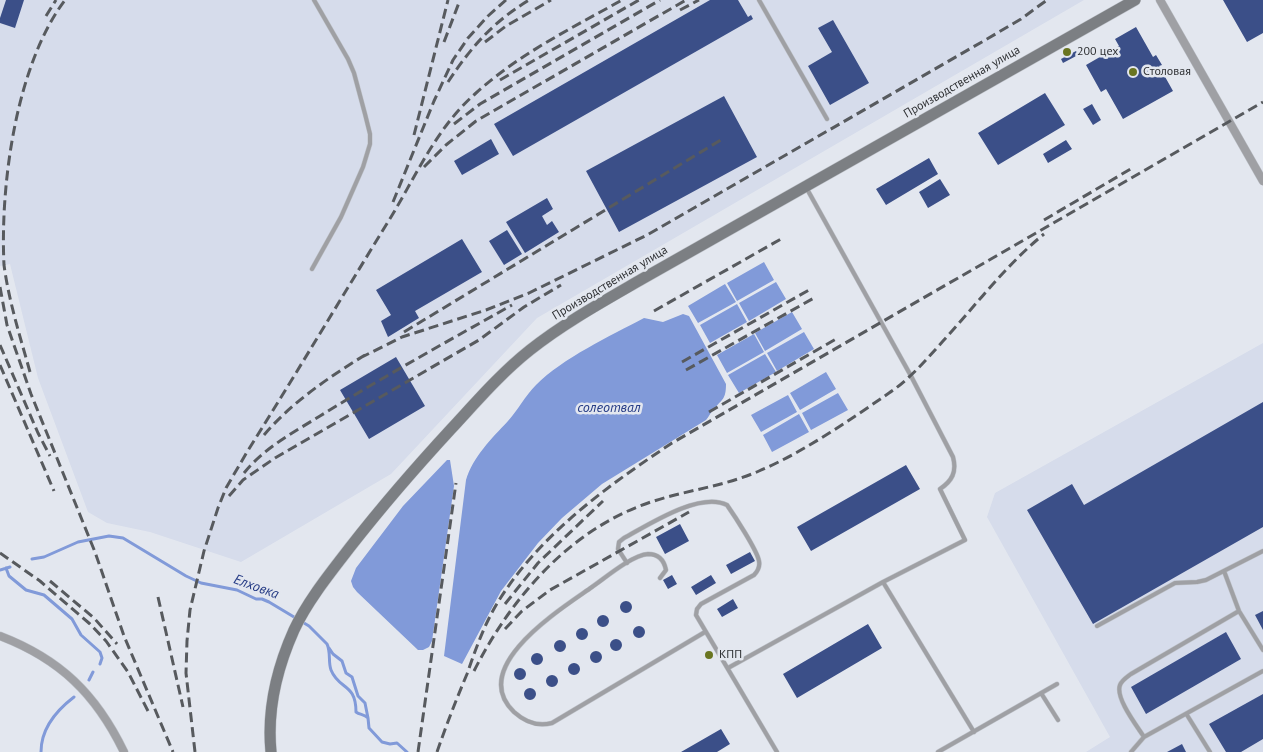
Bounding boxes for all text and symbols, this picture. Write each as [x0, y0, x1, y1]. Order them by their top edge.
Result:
street label: Производственная улица [901, 43, 1023, 121]
place label: 200 цех [1077, 45, 1118, 59]
marker: 200 цех [1061, 46, 1073, 58]
place label: Cтоловая [1143, 65, 1191, 79]
marker: Cтоловая [1127, 66, 1139, 78]
street label: Производственная улица [550, 243, 670, 323]
water label: солеотвал [577, 400, 641, 416]
water label: Елховка [231, 571, 281, 603]
place label: КПП [719, 648, 742, 662]
marker: КПП [703, 649, 715, 661]

